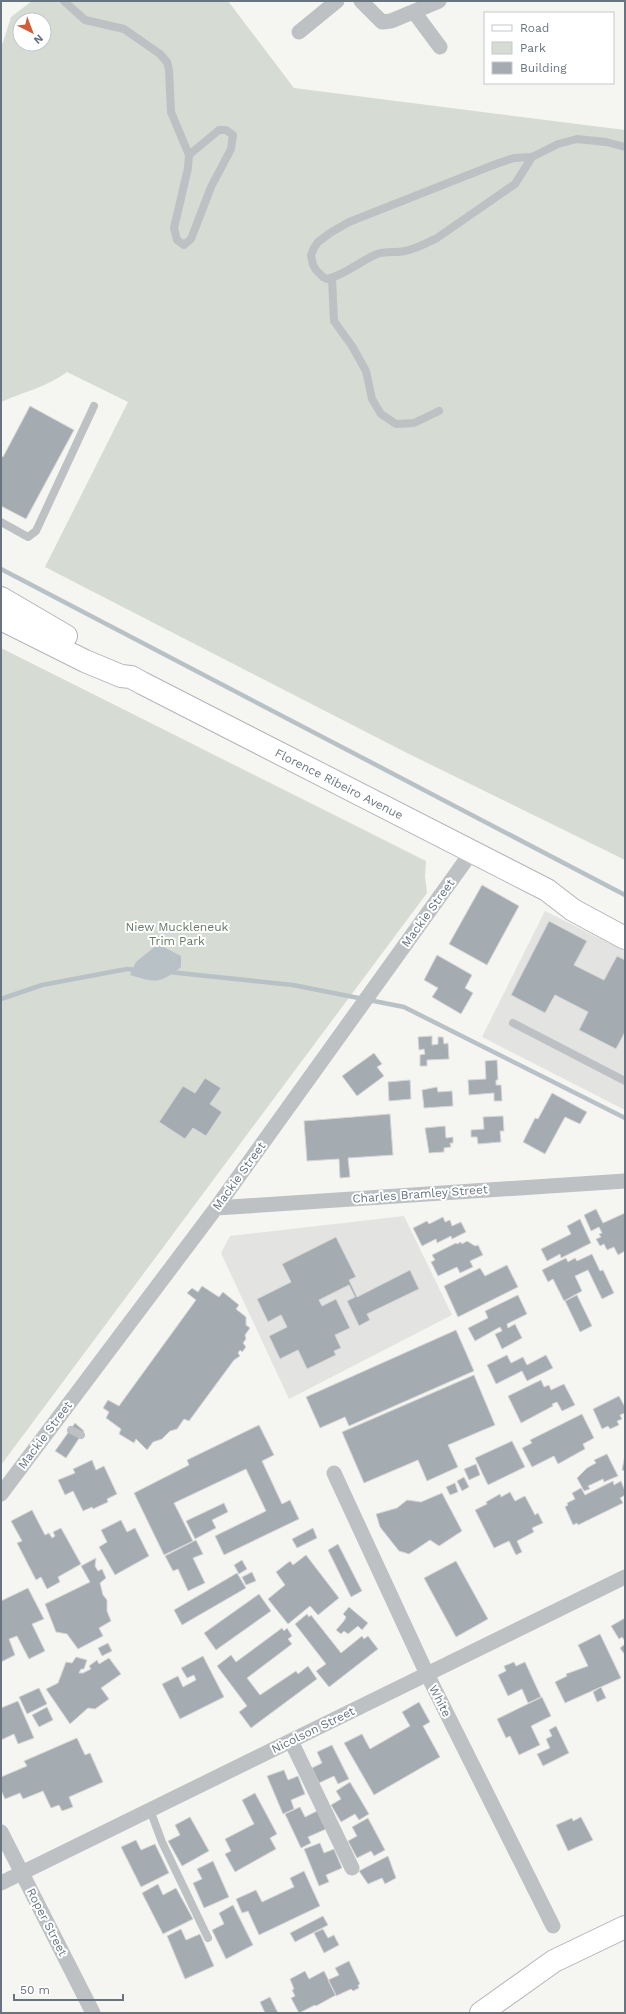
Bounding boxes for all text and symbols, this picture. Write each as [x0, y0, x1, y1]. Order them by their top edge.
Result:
north arrow [12, 12, 52, 52]
legend [484, 12, 614, 84]
text: Road [520, 21, 549, 35]
text: N [31, 32, 46, 47]
text: Park [520, 41, 546, 55]
text: Building [520, 61, 567, 75]
street label: Florence Ribeiro Avenue [273, 746, 405, 822]
street label: Mackie Street [399, 876, 457, 950]
park label: Niew Muckleneuk Trim Park [126, 920, 229, 948]
street label: Mackie Street [210, 1139, 268, 1213]
street label: Charles Bramley Street [352, 1182, 488, 1206]
street label: Mackie Street [15, 1399, 75, 1471]
street label: White [426, 1683, 454, 1719]
street label: Nicolson Street [269, 1704, 357, 1756]
street label: Roper Street [24, 1886, 70, 1958]
scale bar [14, 1976, 123, 2002]
text: 50 m [20, 1983, 50, 1997]

